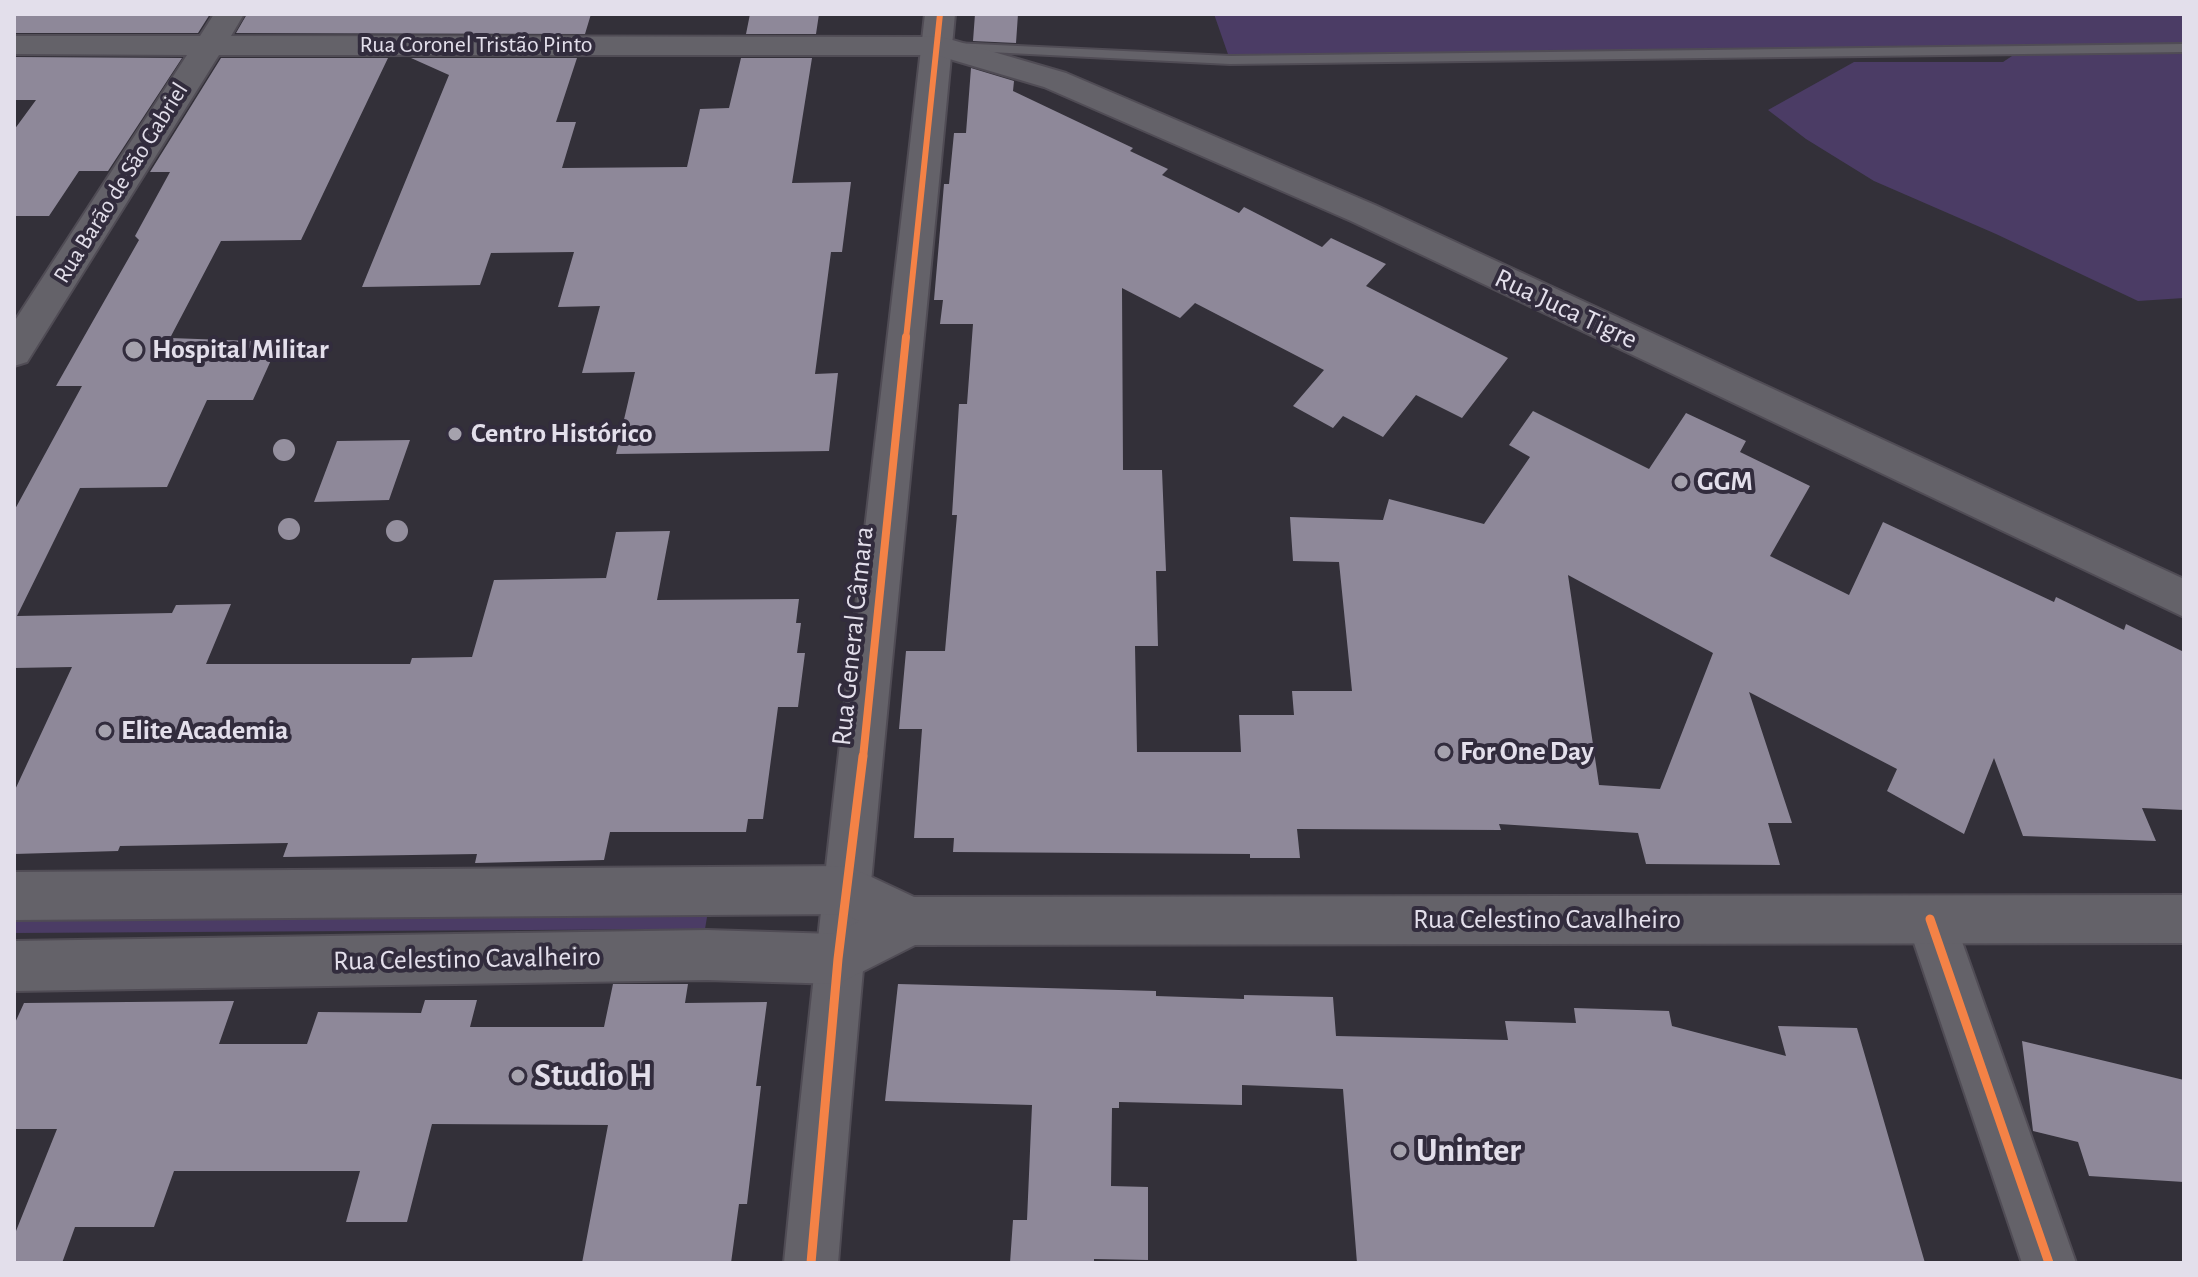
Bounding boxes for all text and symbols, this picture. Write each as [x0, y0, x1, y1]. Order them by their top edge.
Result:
street label: Rua Coronel Tristão Pinto [359, 31, 593, 59]
street label: Rua Barão de São Gabriel [48, 77, 194, 289]
street label: Rua Juca Tigre [1489, 261, 1643, 357]
place label: Hospital Militar [152, 333, 329, 367]
marker: Hospital Militar [123, 339, 145, 361]
place label: Centro Histórico [471, 417, 652, 451]
marker: Centro Histórico [446, 425, 464, 443]
place label: GGM [1697, 465, 1753, 499]
marker: GGM [1672, 473, 1690, 491]
street label: Rua General Câmara [825, 525, 881, 747]
place label: Elite Academia [121, 714, 288, 748]
marker: Elite Academia [96, 722, 114, 740]
place label: For One Day [1460, 735, 1594, 769]
marker: For One Day [1435, 743, 1453, 761]
street label: Rua Celestino Cavalheiro [1413, 903, 1681, 937]
street label: Rua Celestino Cavalheiro [333, 940, 601, 978]
place label: Studio H [534, 1056, 653, 1096]
marker: Studio H [509, 1067, 527, 1085]
place label: Uninter [1416, 1131, 1521, 1171]
marker: Uninter [1391, 1142, 1409, 1160]

